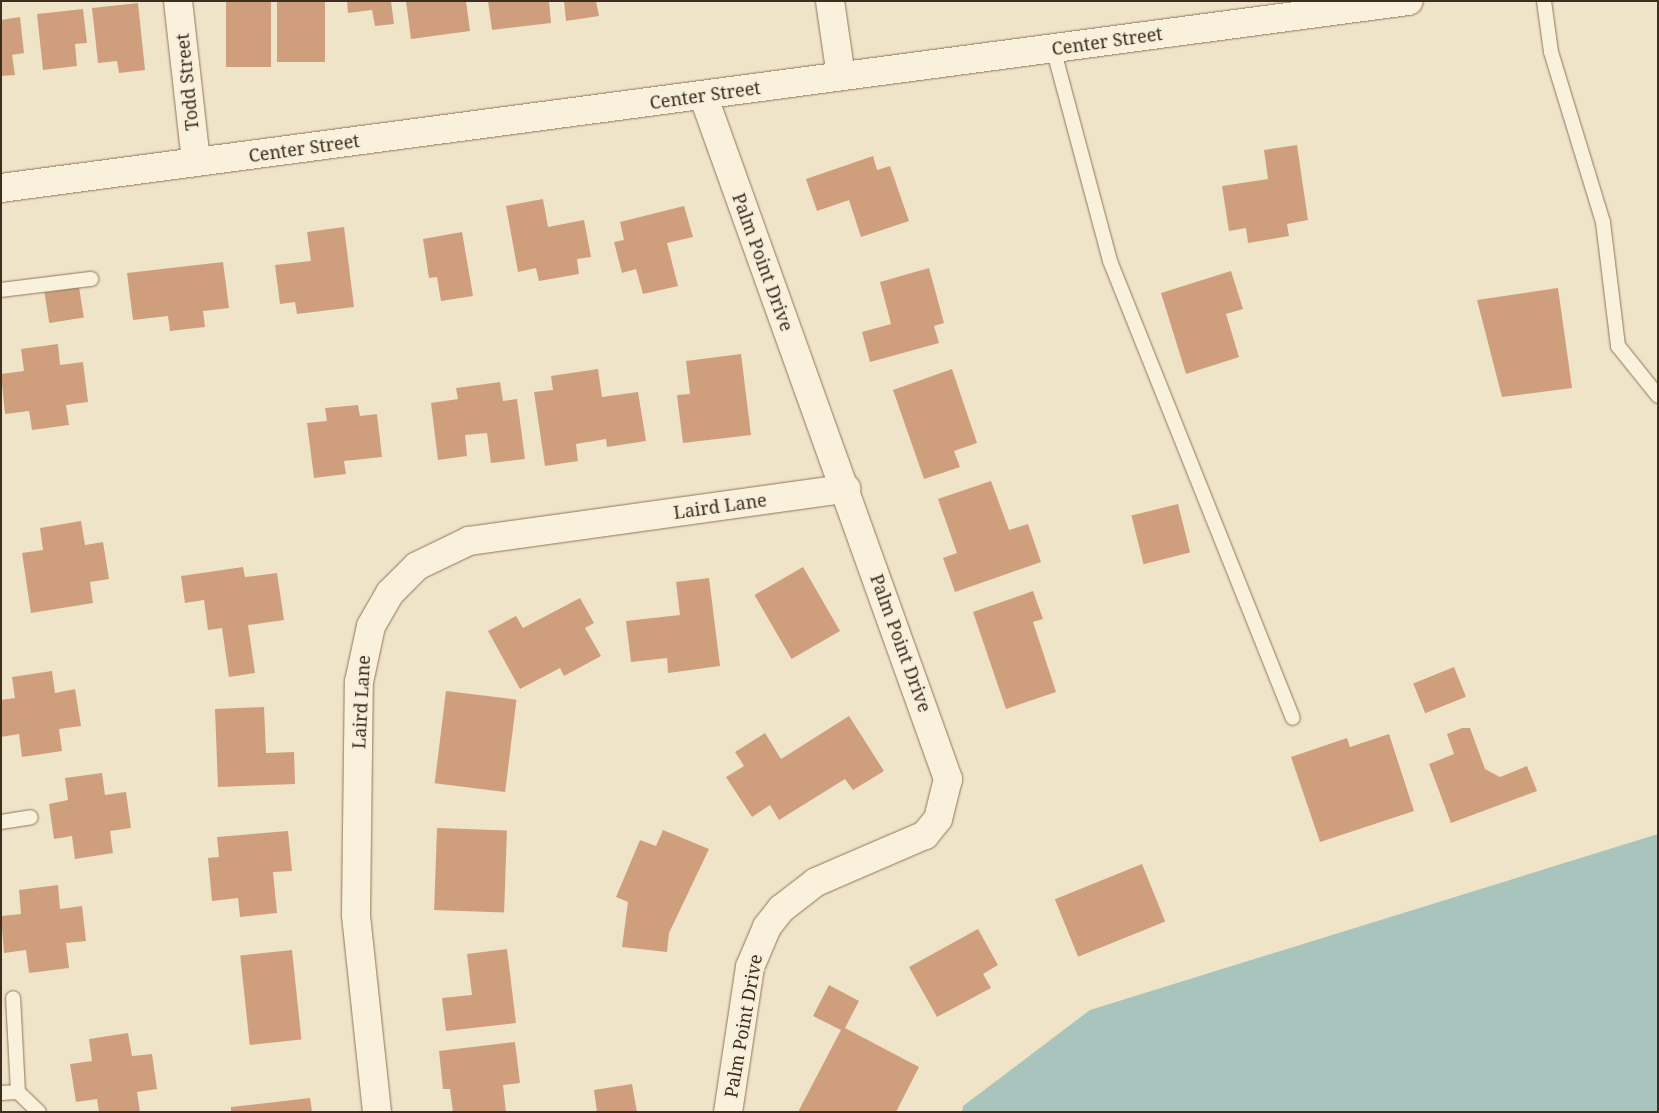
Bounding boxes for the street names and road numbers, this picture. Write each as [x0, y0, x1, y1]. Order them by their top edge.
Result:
street label: Center Street [1050, 23, 1164, 59]
street label: Todd Street [171, 32, 203, 132]
street label: Center Street [648, 77, 762, 113]
street label: Center Street [247, 130, 361, 166]
street label: Palm Point Drive [728, 190, 798, 334]
street label: Laird Lane [672, 489, 768, 523]
street label: Palm Point Drive [866, 571, 936, 715]
street label: Laird Lane [348, 655, 374, 749]
street label: Palm Point Drive [720, 953, 766, 1099]

